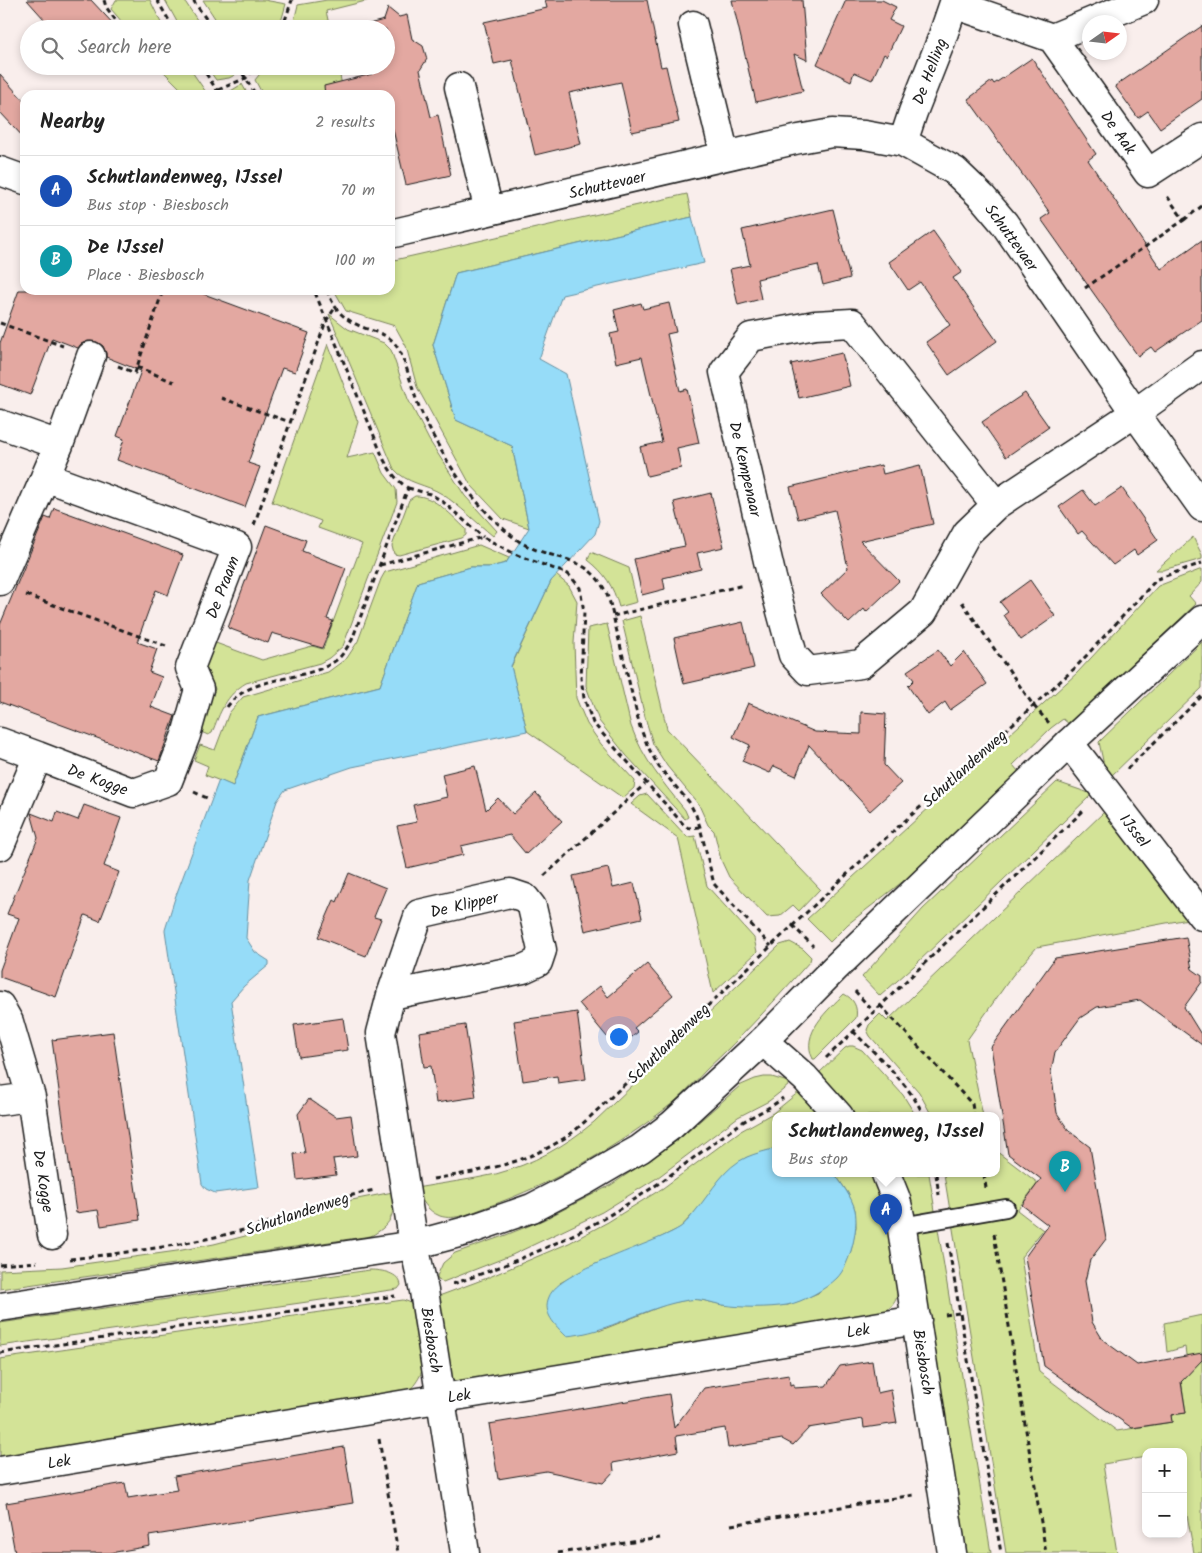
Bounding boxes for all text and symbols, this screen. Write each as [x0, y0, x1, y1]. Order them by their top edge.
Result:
north arrow [1082, 15, 1127, 60]
search box [20, 20, 395, 75]
text: Search here [78, 33, 172, 63]
icon: search [38, 34, 66, 62]
street label: De Helling [906, 35, 955, 109]
text: Nearby [40, 106, 105, 139]
street label: De Aak [1094, 106, 1142, 160]
text: 2 results [315, 110, 375, 135]
text: Schutlandenweg, IJssel [87, 163, 282, 193]
street label: Schuttevaer [566, 164, 650, 206]
text: A [51, 178, 61, 203]
text: 70 m [340, 178, 375, 203]
text: Bus stop · Biesbosch [87, 193, 229, 218]
street label: Schuttevaer [978, 199, 1045, 278]
text: De IJssel [87, 233, 163, 263]
text: B [51, 248, 61, 273]
text: 100 m [335, 248, 375, 273]
text: Place · Biesbosch [87, 263, 204, 288]
street label: De Kempenaar [721, 419, 768, 521]
street label: De Praam [200, 552, 247, 623]
street label: Schutlandenweg [917, 724, 1013, 814]
street label: De Kogge [64, 758, 131, 803]
street label: IJssel [1113, 809, 1155, 853]
street label: De Klipper [428, 885, 502, 925]
street label: Schutlandenweg [622, 998, 716, 1090]
your location [606, 1024, 632, 1050]
popup [772, 1112, 1000, 1177]
text: Schutlandenweg, IJssel [789, 1117, 983, 1147]
text: Bus stop [789, 1147, 848, 1172]
street label: De Kogge [25, 1148, 60, 1214]
pin: B [1049, 1151, 1081, 1192]
street label: Schutlandenweg [243, 1186, 352, 1243]
pin: A [870, 1194, 902, 1235]
street label: Biesbosch [413, 1306, 448, 1375]
street label: Lek [845, 1317, 872, 1346]
street label: Biesbosch [905, 1328, 940, 1397]
street label: Lek [446, 1382, 473, 1411]
street label: Lek [46, 1448, 73, 1477]
map controls [1142, 1448, 1187, 1538]
button: + [1142, 1448, 1187, 1493]
button: − [1142, 1493, 1187, 1538]

